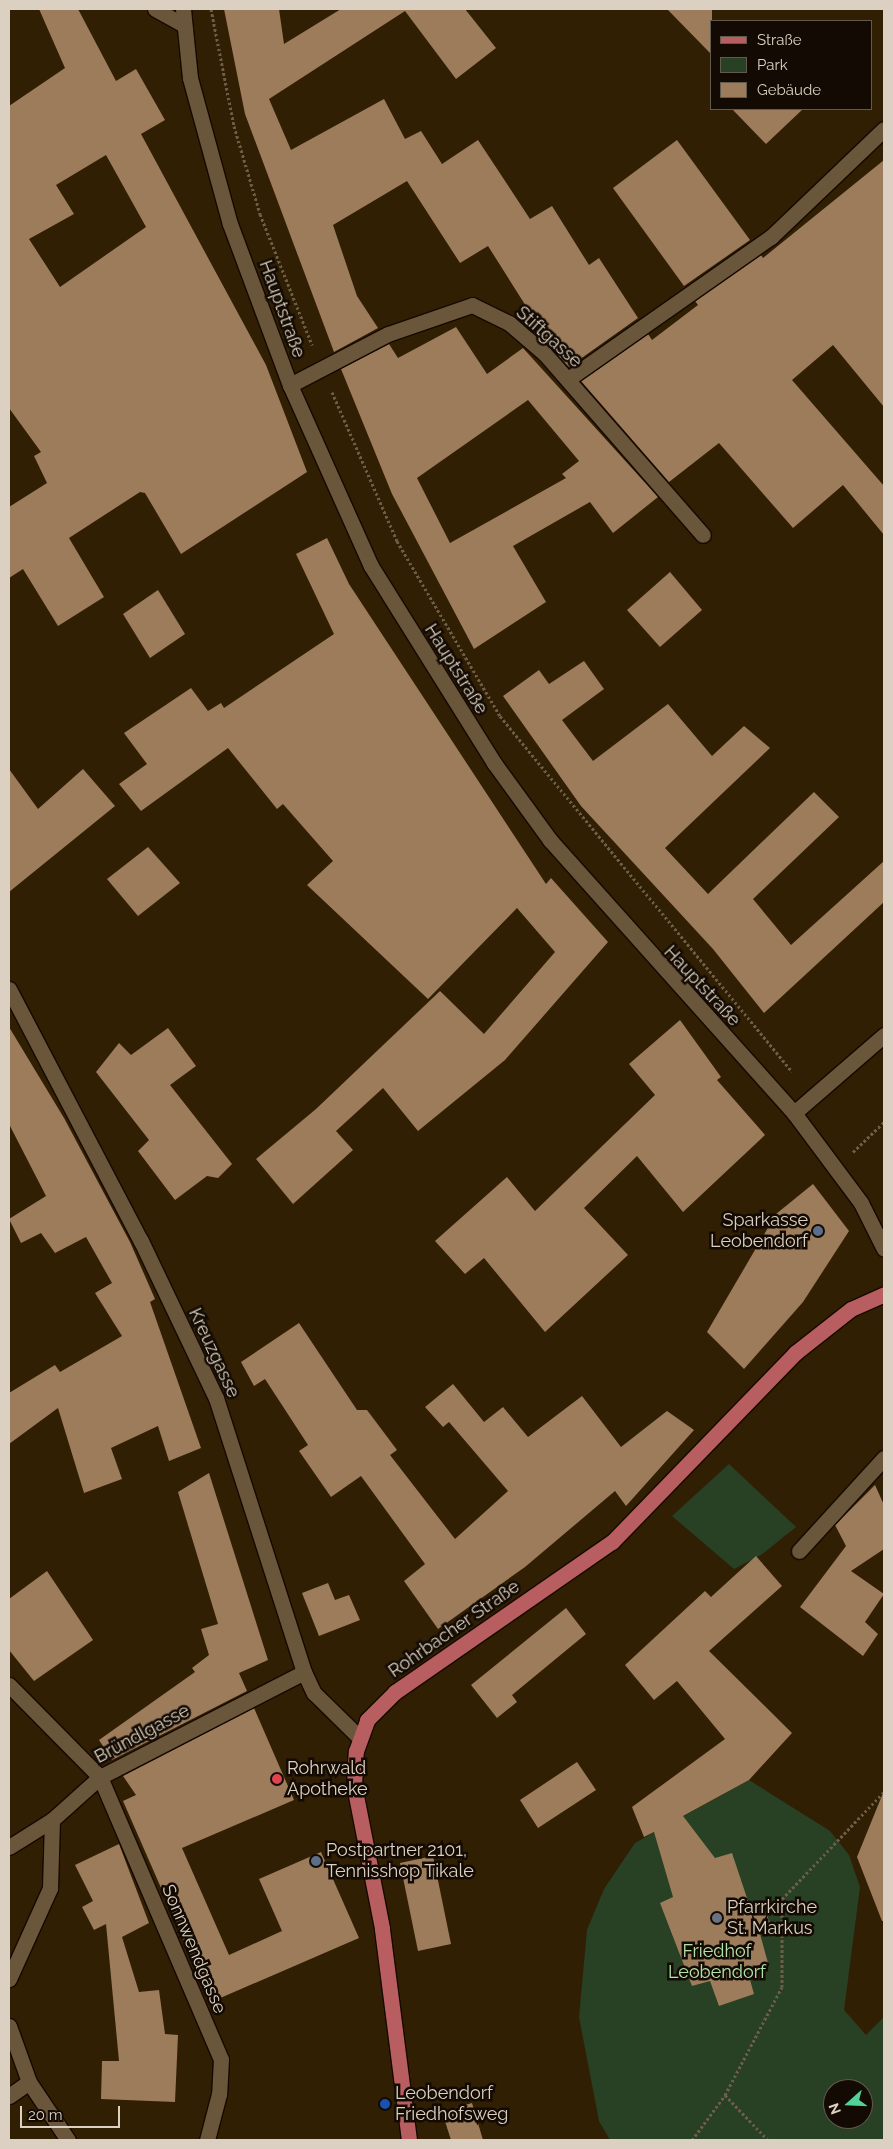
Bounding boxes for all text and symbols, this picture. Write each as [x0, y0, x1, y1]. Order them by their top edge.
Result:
legend [710, 20, 873, 110]
text: Straße [757, 31, 801, 49]
text: Park [757, 56, 788, 74]
text: Gebäude [757, 81, 821, 99]
street label: Hauptstraße [254, 257, 310, 361]
street label: Stiftgasse [512, 302, 586, 372]
street label: Hauptstraße [420, 620, 492, 718]
street label: Hauptstraße [659, 941, 745, 1031]
place label: Sparkasse Leobendorf [710, 1210, 808, 1252]
marker: Sparkasse Leobendorf [812, 1225, 824, 1237]
street label: Kreuzgasse [184, 1305, 244, 1401]
street label: Rohrbacher Straße [384, 1576, 524, 1682]
street label: Bründlgasse [91, 1700, 193, 1768]
place label: Rohrwald Apotheke [287, 1758, 368, 1800]
marker: Rohrwald Apotheke [271, 1773, 283, 1785]
place label: Postpartner 2101, Tennisshop Tikale [326, 1840, 474, 1882]
marker: Postpartner 2101, Tennisshop Tikale [310, 1855, 322, 1867]
street label: Sonnwendgasse [157, 1881, 231, 2017]
place label: Pfarrkirche St. Markus [727, 1897, 817, 1940]
marker: Pfarrkirche St. Markus [711, 1912, 723, 1924]
park label: Friedhof Leobendorf [668, 1941, 766, 1984]
north arrow [823, 2079, 873, 2129]
place label: Leobendorf Friedhofsweg [395, 2083, 508, 2126]
scale bar [22, 2096, 122, 2128]
marker: Leobendorf Friedhofsweg [379, 2098, 391, 2110]
text: N [825, 2101, 844, 2117]
text: 20 m [28, 2106, 63, 2124]

